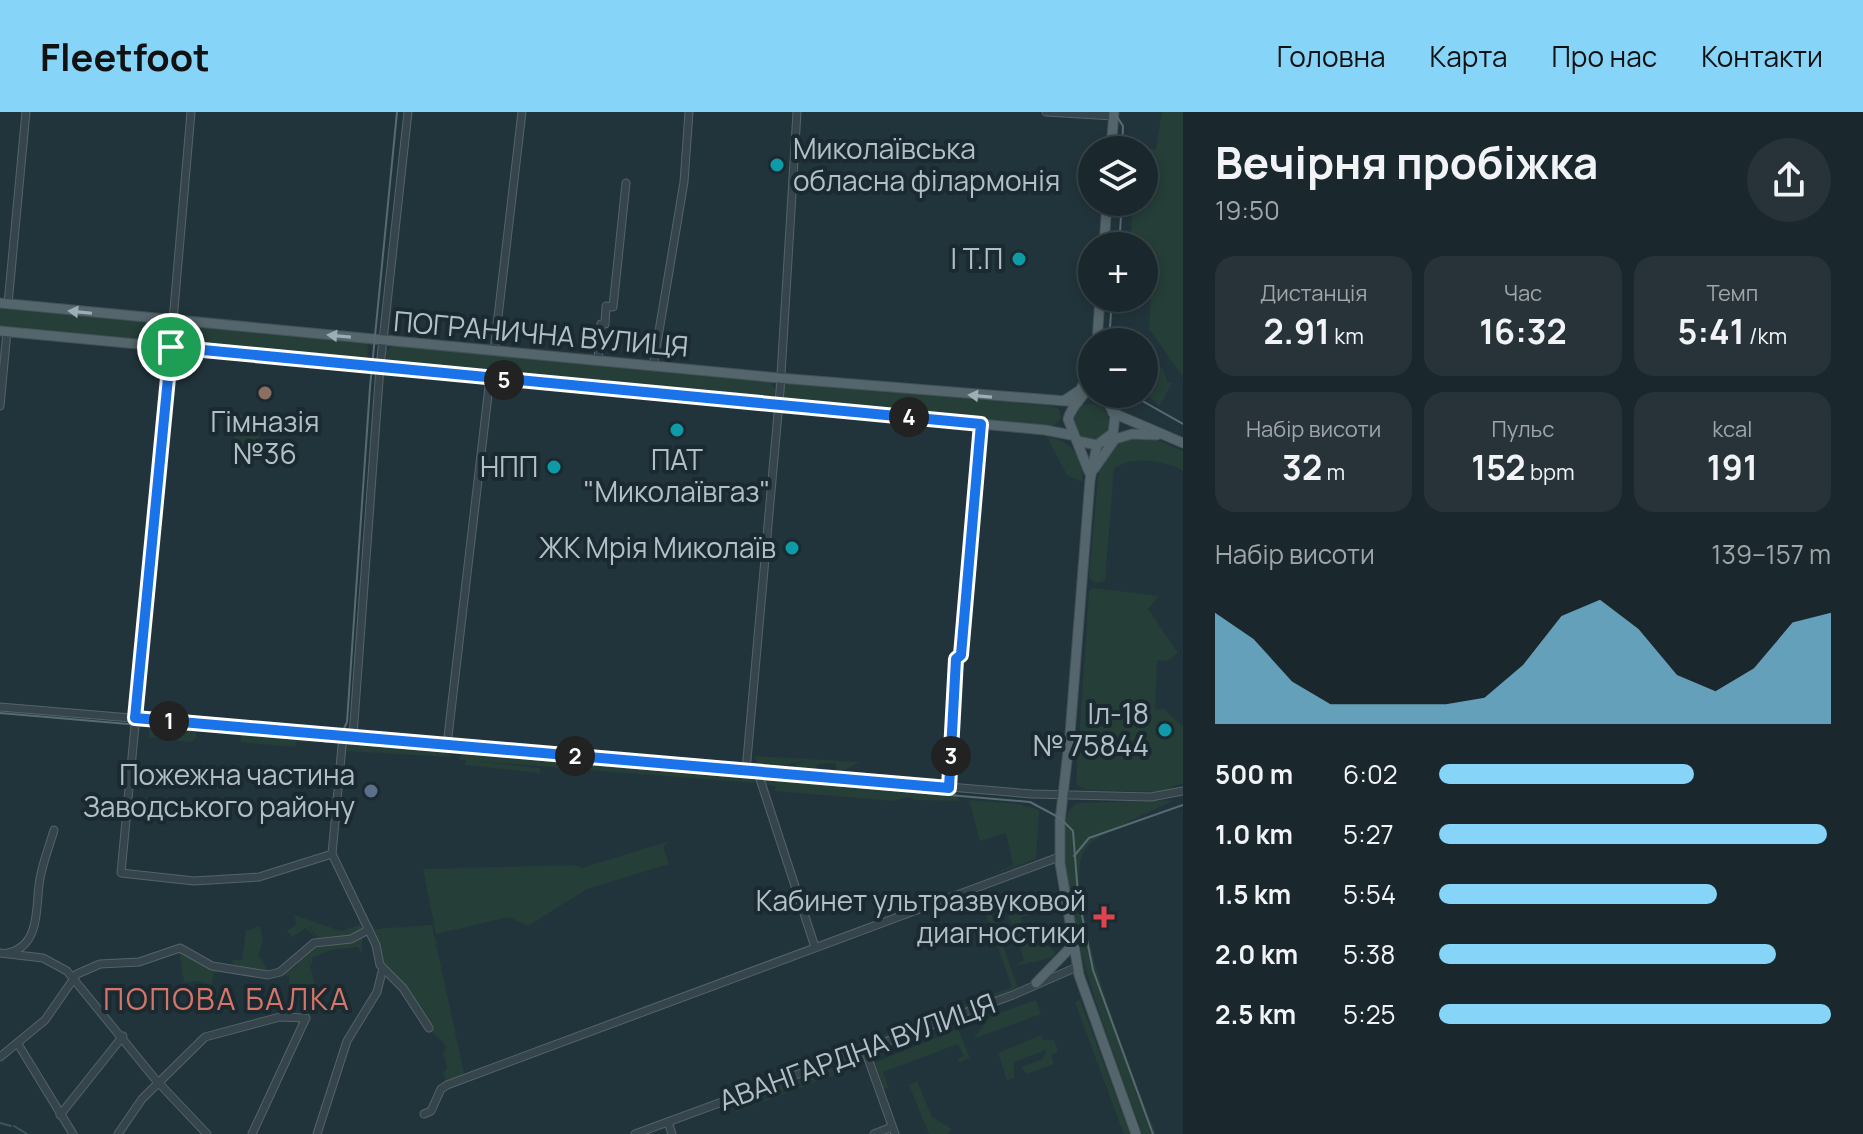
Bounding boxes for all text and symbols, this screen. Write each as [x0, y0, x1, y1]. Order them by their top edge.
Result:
text: Fleetfoot [40, 30, 210, 82]
text: Головна [1277, 37, 1386, 75]
text: Карта [1430, 37, 1508, 75]
text: Про нас [1552, 37, 1657, 75]
text: Контакти [1701, 37, 1823, 75]
place label: Миколаївська обласна філармонія [793, 129, 1060, 199]
text: Вечірня пробіжка [1215, 132, 1598, 192]
map controls [1078, 136, 1158, 408]
button: layers [1078, 136, 1158, 216]
button: share [1747, 138, 1831, 222]
marker: Миколаївська обласна філармонія [768, 156, 786, 174]
text: 19:50 [1215, 192, 1280, 228]
button: + [1078, 232, 1158, 312]
place label: І Т.П [951, 239, 1003, 277]
marker: І Т.П [1010, 250, 1028, 268]
text: Дистанція [1260, 278, 1367, 308]
text: Час [1504, 278, 1542, 308]
text: Темп [1706, 278, 1758, 308]
street label: ПОГРАНИЧНА ВУЛИЦЯ [392, 301, 690, 365]
one-way arrow [67, 305, 92, 318]
text: 2.91 [1263, 308, 1330, 354]
text: 16:32 [1479, 308, 1567, 354]
text: 5:41 [1677, 308, 1745, 354]
pin [137, 313, 205, 381]
text: km [1330, 321, 1364, 351]
text: /km [1745, 321, 1787, 351]
icon: arrive [149, 325, 193, 369]
button: − [1078, 328, 1158, 408]
one-way arrow [326, 330, 351, 343]
pin: 5 [484, 360, 524, 400]
text: 5 [498, 365, 510, 395]
marker: Гімназія №36 [256, 384, 274, 402]
one-way arrow [967, 390, 992, 403]
pin: 4 [889, 397, 929, 437]
place label: Гімназія №36 [210, 402, 320, 472]
text: 4 [902, 402, 916, 432]
text: Набір висоти [1246, 414, 1381, 444]
text: Пульс [1492, 414, 1554, 444]
text: kcal [1712, 414, 1752, 444]
marker: ПАТ "Миколаївгаз" [668, 421, 686, 439]
place label: ПАТ "Миколаївгаз" [584, 440, 770, 510]
text: 32 [1282, 444, 1322, 490]
text: 152 [1471, 444, 1526, 490]
text: 191 [1707, 444, 1758, 490]
place label: НПП [480, 447, 538, 485]
text: m [1322, 457, 1345, 487]
text: bpm [1526, 457, 1575, 487]
marker: НПП [545, 458, 563, 476]
place label: ЖК Мрія Миколаїв [539, 528, 776, 566]
text: Набір висоти [1215, 536, 1375, 572]
text: 139–157 m [1711, 536, 1831, 572]
marker: ЖК Мрія Миколаїв [783, 539, 801, 557]
place label: Іл-18 № 75844 [1033, 694, 1149, 764]
pin: 1 [149, 701, 189, 741]
text: 1 [164, 706, 174, 736]
marker: Іл-18 № 75844 [1156, 721, 1174, 739]
pin: 2 [555, 736, 595, 776]
pin: 3 [931, 736, 971, 776]
text: 2 [568, 741, 582, 771]
text: 3 [945, 741, 957, 771]
place label: Пожежна частина Заводського району [83, 755, 355, 825]
text: 500 m [1215, 756, 1293, 792]
text: 6:02 [1343, 756, 1398, 792]
marker: Пожежна частина Заводського району [362, 782, 380, 800]
text: 1.0 km [1215, 816, 1293, 852]
text: 5:27 [1343, 816, 1394, 852]
text: 1.5 km [1215, 876, 1291, 912]
text: 5:54 [1343, 876, 1396, 912]
place label: Кабинет ультразвуковой диагностики [756, 881, 1086, 951]
marker: Кабинет ультразвуковой диагностики [1093, 906, 1115, 928]
text: 2.0 km [1215, 936, 1298, 972]
text: 5:38 [1343, 936, 1395, 972]
district label: ПОПОВА БАЛКА [103, 978, 351, 1019]
street label: АВАНГАРДНА ВУЛИЦЯ [713, 983, 1000, 1119]
text: 2.5 km [1215, 996, 1296, 1032]
text: 5:25 [1343, 996, 1396, 1032]

